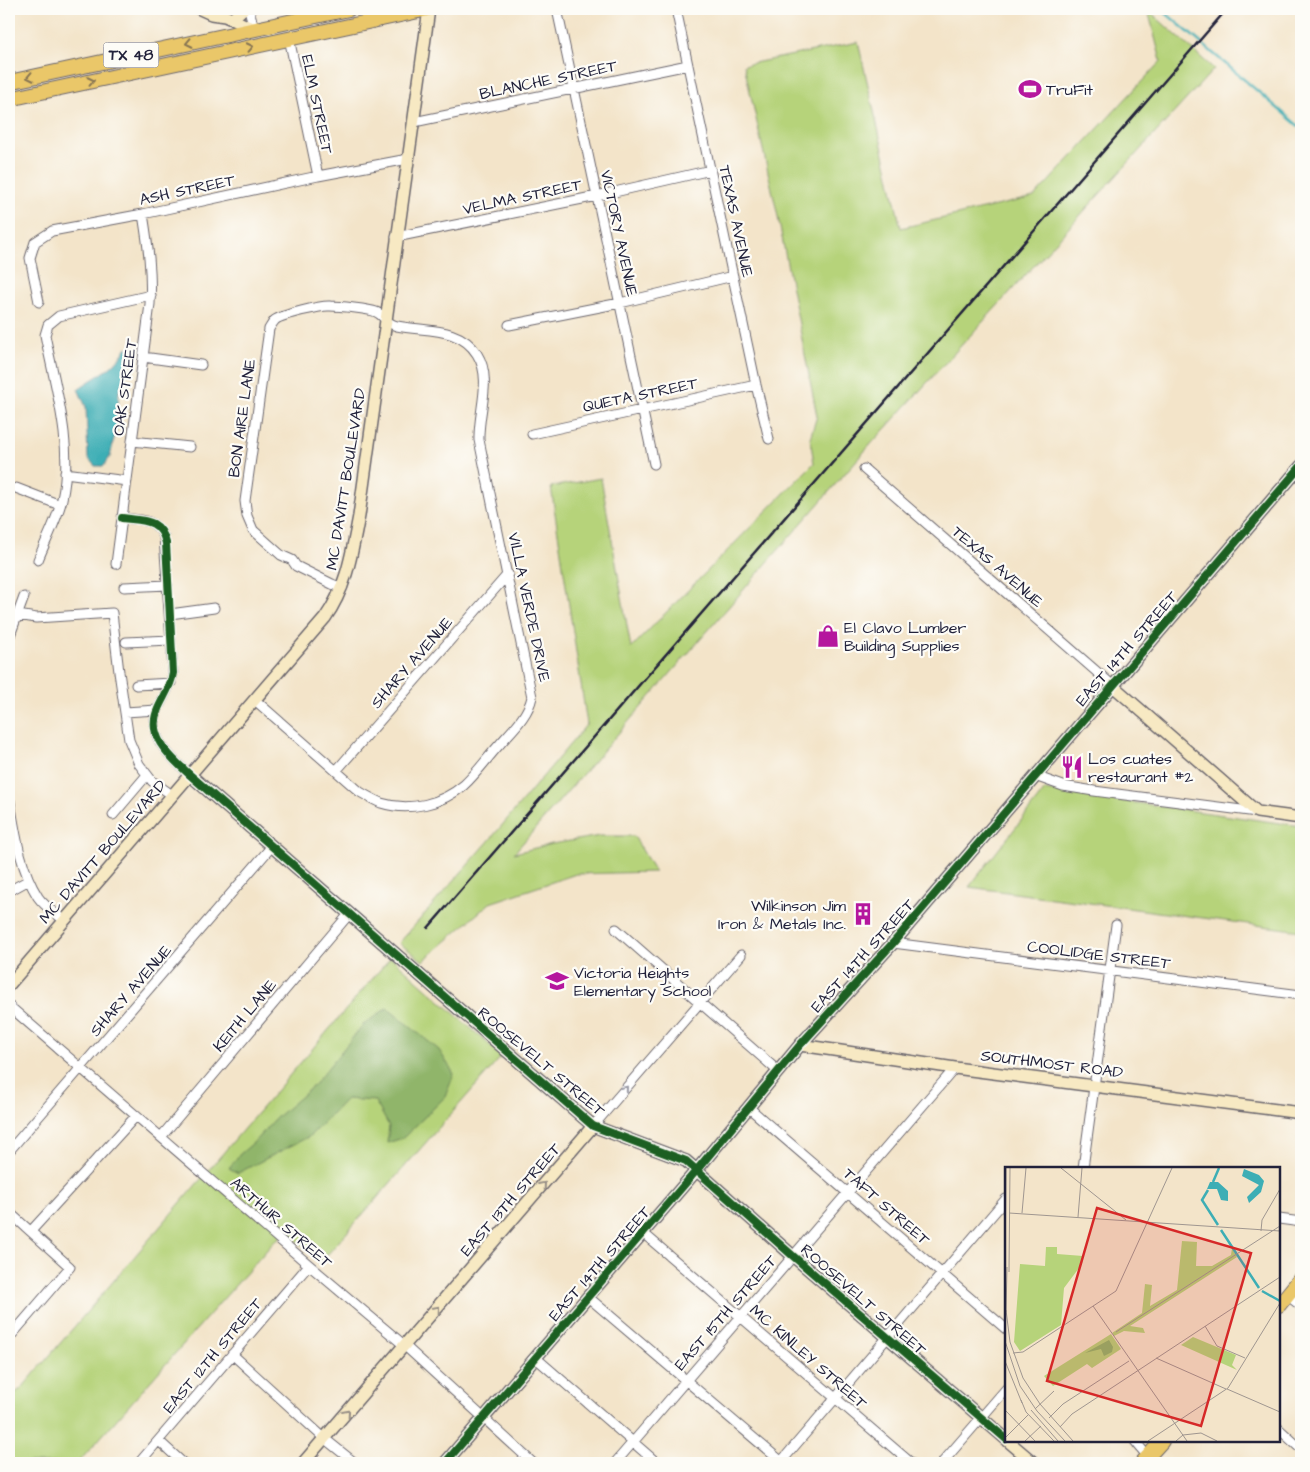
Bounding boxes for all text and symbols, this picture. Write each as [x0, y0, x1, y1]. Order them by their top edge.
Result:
one-way arrow [185, 37, 194, 48]
road number: TX 48 [104, 42, 158, 68]
one-way arrow [246, 42, 255, 53]
street label: ELM STREET [296, 53, 338, 156]
street label: BLANCHE STREET [477, 55, 619, 105]
one-way arrow [26, 71, 35, 82]
one-way arrow [86, 76, 95, 87]
sports icon: TruFit [1017, 76, 1043, 102]
place label: TruFit [1046, 79, 1093, 101]
street label: TEXAS AVENUE [713, 163, 759, 280]
street label: VICTORY AVENUE [595, 168, 643, 299]
street label: ASH STREET [137, 169, 237, 211]
street label: VELMA STREET [461, 174, 584, 220]
street label: OAK STREET [107, 337, 143, 437]
street label: BON AIRE LANE [223, 357, 261, 479]
street label: QUETA STREET [581, 372, 700, 418]
street label: MC DAVITT BOULEVARD [321, 387, 371, 572]
street label: TEXAS AVENUE [947, 521, 1048, 613]
street label: VILLA VERDE DRIVE [502, 531, 556, 684]
street label: EAST 14TH STREET [1071, 586, 1183, 711]
street label: SHARY AVENUE [366, 612, 458, 713]
place label: El Clavo Lumber Building Supplies [844, 617, 966, 658]
shop icon: El Clavo Lumber Building Supplies [815, 623, 841, 649]
place label: Los cuates restaurant #2 [1088, 748, 1193, 788]
restaurant icon: Los cuates restaurant #2 [1059, 754, 1085, 780]
street label: MC DAVITT BOULEVARD [34, 775, 171, 928]
street label: EAST 14TH STREET [806, 894, 920, 1017]
place label: Wilkinson Jim Iron & Metals Inc. [718, 895, 847, 935]
building icon: Wilkinson Jim Iron & Metals Inc. [850, 901, 876, 927]
street label: COOLIDGE STREET [1026, 935, 1172, 975]
street label: SHARY AVENUE [85, 940, 177, 1041]
place label: Victoria Heights Elementary School [574, 962, 711, 1003]
school or university icon: Victoria Heights Elementary School [544, 968, 570, 994]
street label: KEITH LANE [208, 974, 282, 1057]
street label: ROOSEVELT STREET [473, 1002, 610, 1122]
street label: SOUTHMOST ROAD [980, 1044, 1124, 1084]
one-way arrow [619, 1086, 628, 1095]
street label: EAST 13TH STREET [455, 1138, 566, 1261]
street label: TAFT STREET [838, 1163, 934, 1251]
inset map [1005, 1167, 1280, 1442]
street label: ARTHUR STREET [226, 1172, 337, 1273]
one-way arrow [537, 1182, 546, 1191]
street label: EAST 14TH STREET [544, 1201, 656, 1326]
street label: ROOSEVELT STREET [796, 1239, 931, 1361]
street label: EAST 15TH STREET [669, 1250, 782, 1375]
street label: EAST 12TH STREET [158, 1293, 268, 1418]
street label: MC KINLEY STREET [745, 1300, 872, 1414]
one-way arrow [431, 1305, 440, 1314]
one-way arrow [341, 1410, 350, 1419]

